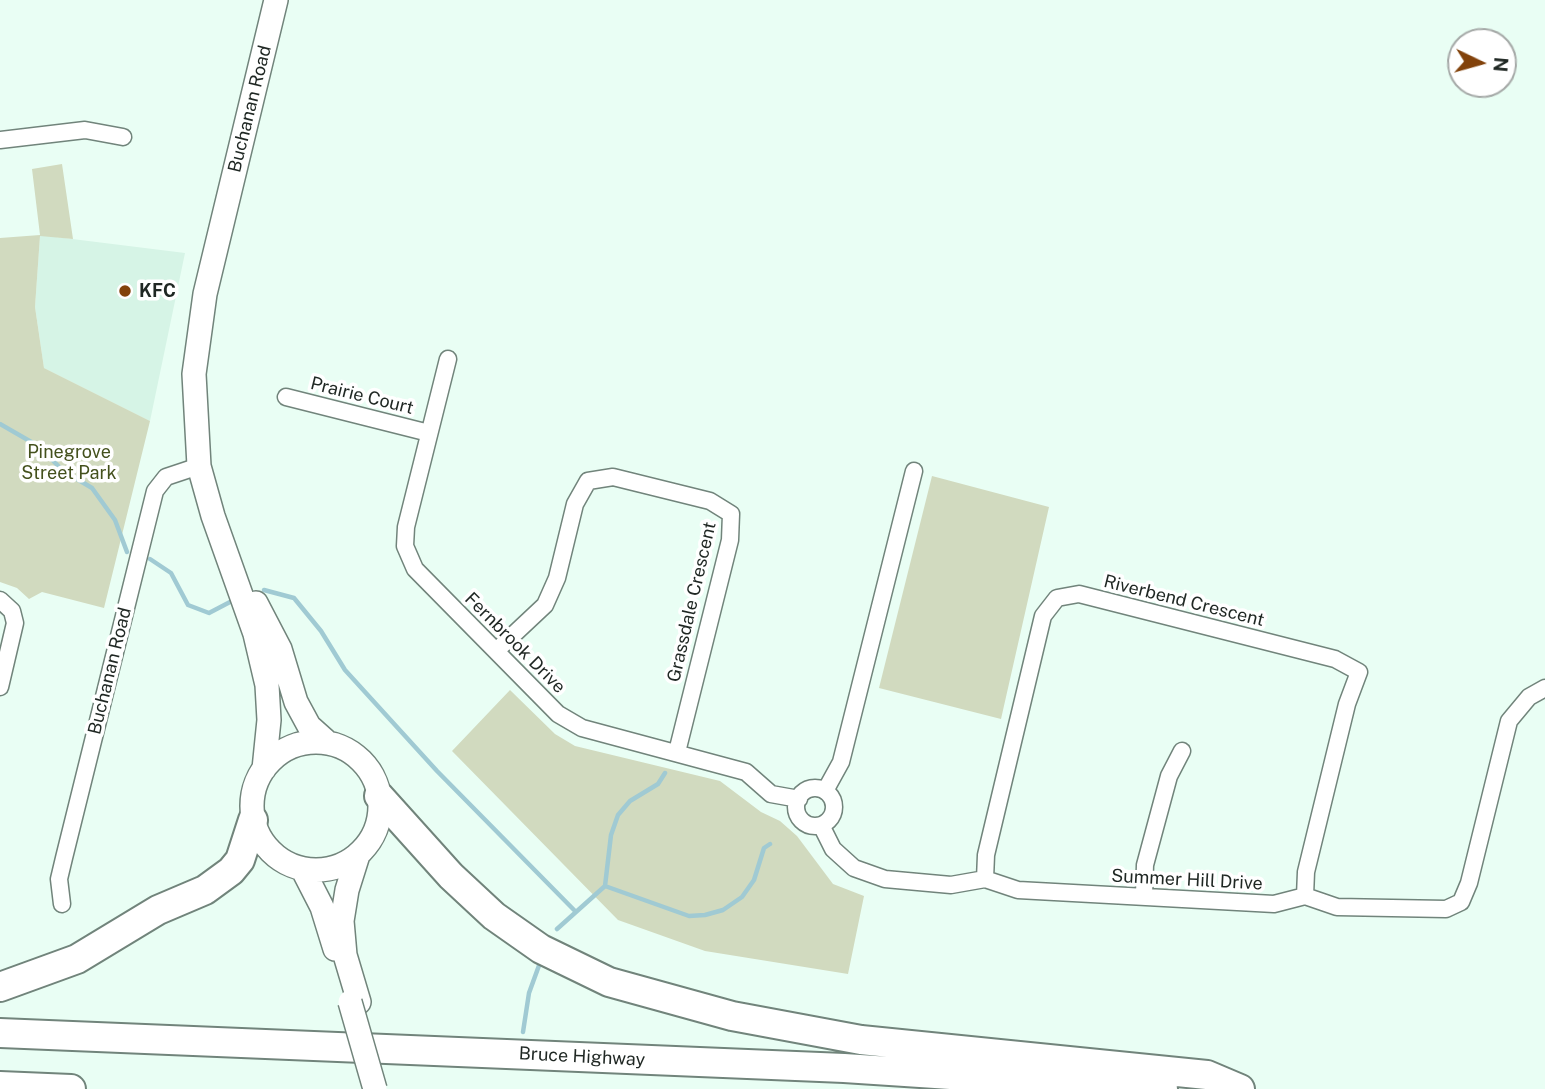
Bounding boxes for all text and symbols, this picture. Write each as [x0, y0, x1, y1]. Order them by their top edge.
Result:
north arrow [1447, 28, 1517, 98]
street label: Buchanan Road [224, 43, 276, 175]
text: N [1489, 56, 1513, 73]
place label: KFC [139, 280, 176, 302]
marker: KFC [117, 283, 133, 299]
street label: Prairie Court [308, 373, 416, 419]
park label: Pinegrove Street Park [21, 441, 117, 484]
street label: Grassdale Crescent [663, 520, 721, 684]
street label: Riverbend Crescent [1102, 571, 1266, 631]
street label: Fernbrook Drive [460, 588, 570, 698]
street label: Buchanan Road [84, 605, 136, 737]
street label: Summer Hill Drive [1111, 865, 1263, 895]
street label: Bruce Highway [518, 1043, 646, 1071]

